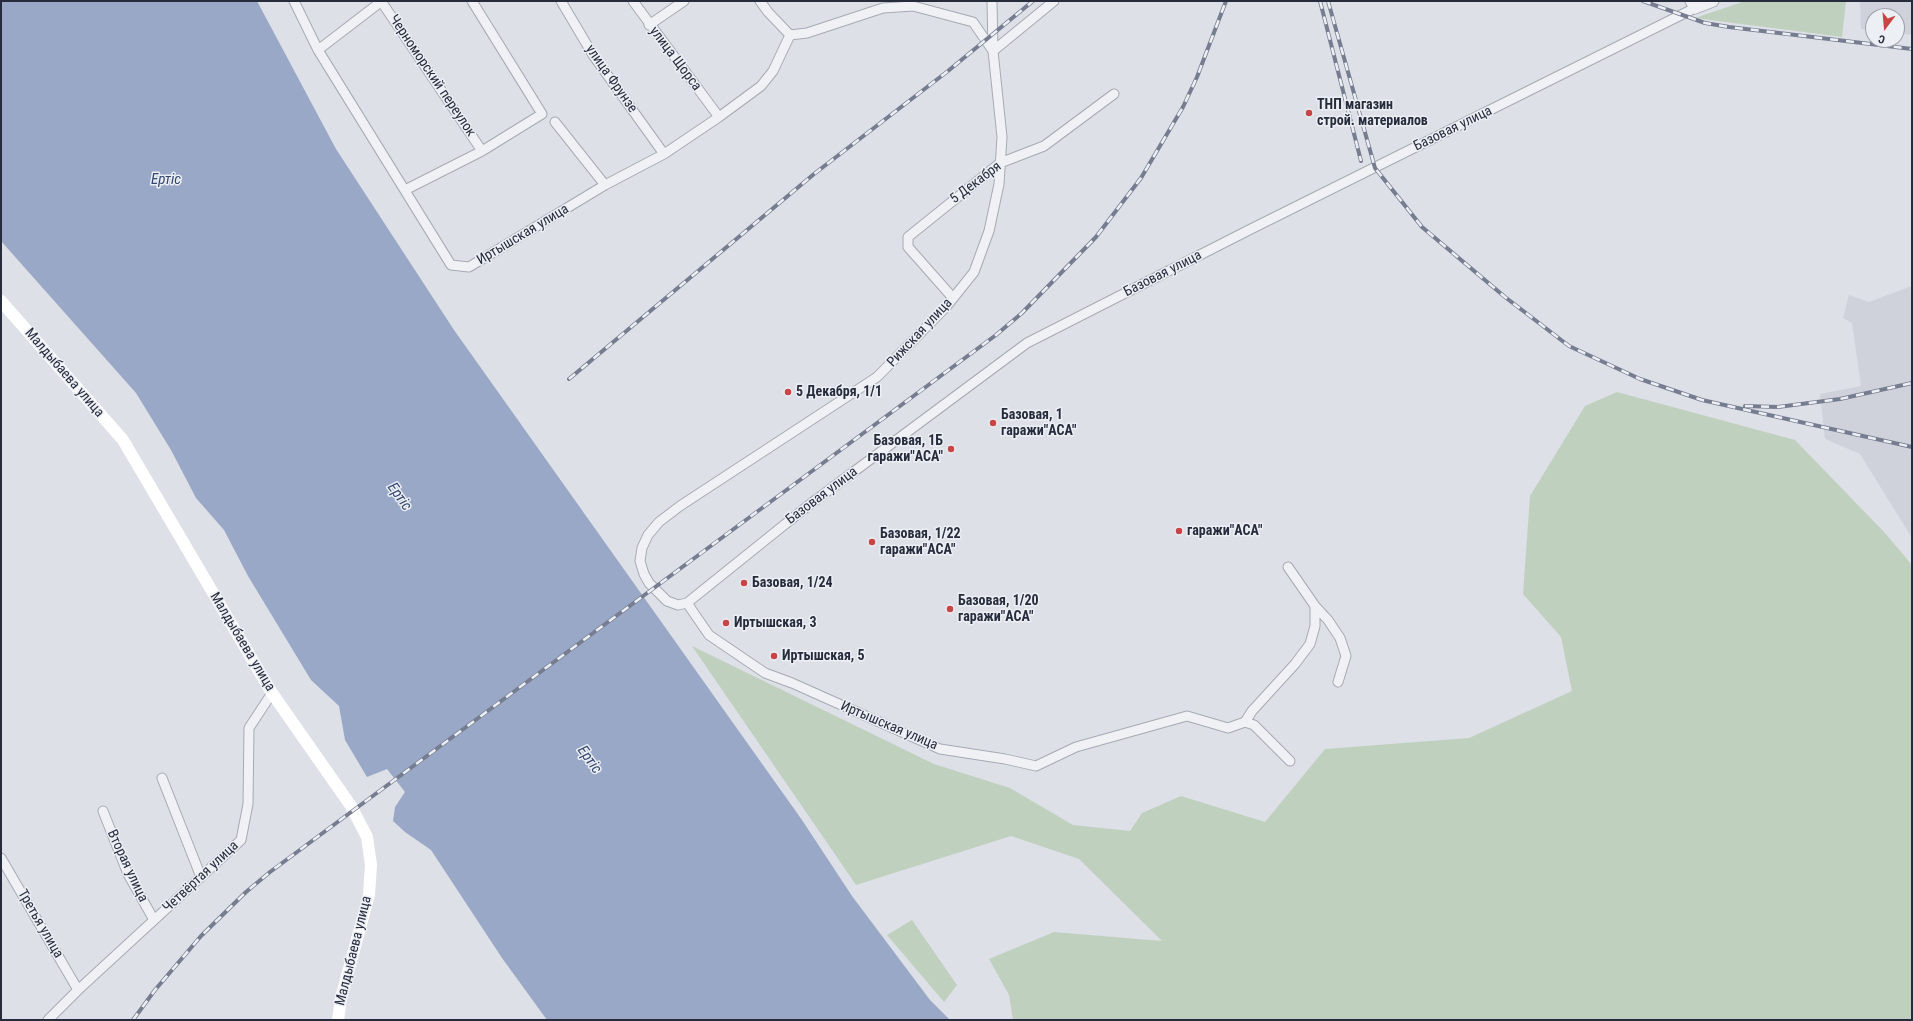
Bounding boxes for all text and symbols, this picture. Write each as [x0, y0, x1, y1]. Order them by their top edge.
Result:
north arrow [1865, 8, 1905, 48]
street label: Черноморский переулок [385, 12, 479, 140]
street label: улица Щорса [645, 24, 705, 94]
text: С [1877, 32, 1887, 46]
street label: улица Фрунзе [581, 42, 641, 116]
place label: ТНП магазин строй. материалов [1317, 97, 1428, 130]
street label: Базовая улица [1411, 103, 1495, 155]
marker: ТНП магазин строй. материалов [1304, 108, 1314, 118]
street label: 5 Декабря [947, 158, 1005, 208]
water label: Ертіс [151, 171, 181, 189]
street label: Иртышская улица [474, 201, 572, 269]
street label: Базовая улица [1121, 247, 1205, 301]
street label: Рижская улица [884, 295, 956, 371]
street label: Малдыбаева улица [21, 325, 107, 421]
place label: 5 Декабря, 1/1 [796, 384, 882, 400]
marker: 5 Декабря, 1/1 [783, 387, 793, 397]
place label: Базовая, 1 гаражи"ACА" [1001, 407, 1077, 440]
marker: Базовая, 1 гаражи"ACА" [988, 418, 998, 428]
place label: Базовая, 1Б гаражи"ACА" [867, 433, 943, 466]
marker: Базовая, 1Б гаражи"ACА" [946, 444, 956, 454]
street label: Базовая улица [783, 464, 861, 528]
water label: Ертіс [383, 480, 415, 514]
place label: гаражи"ACА" [1187, 523, 1263, 539]
place label: Базовая, 1/22 гаражи"ACА" [880, 526, 961, 558]
marker: гаражи"ACА" [1174, 526, 1184, 536]
marker: Базовая, 1/22 гаражи"ACА" [867, 537, 877, 547]
place label: Базовая, 1/24 [752, 575, 833, 591]
marker: Базовая, 1/24 [739, 578, 749, 588]
street label: Малдыбаева улица [206, 590, 278, 694]
place label: Базовая, 1/20 гаражи"ACА" [958, 593, 1039, 626]
marker: Базовая, 1/20 гаражи"ACА" [945, 604, 955, 614]
place label: Иртышская, 3 [734, 615, 817, 631]
marker: Иртышская, 3 [721, 618, 731, 628]
place label: Иртышская, 5 [782, 648, 865, 664]
marker: Иртышская, 5 [769, 651, 779, 661]
street label: Иртышская улица [838, 698, 940, 754]
water label: Ертіс [573, 743, 605, 777]
street label: Вторая улица [103, 827, 151, 905]
street label: Четвёртая улица [160, 838, 242, 916]
street label: Третья улица [14, 887, 66, 961]
street label: Малдыбаева улица [332, 894, 376, 1008]

